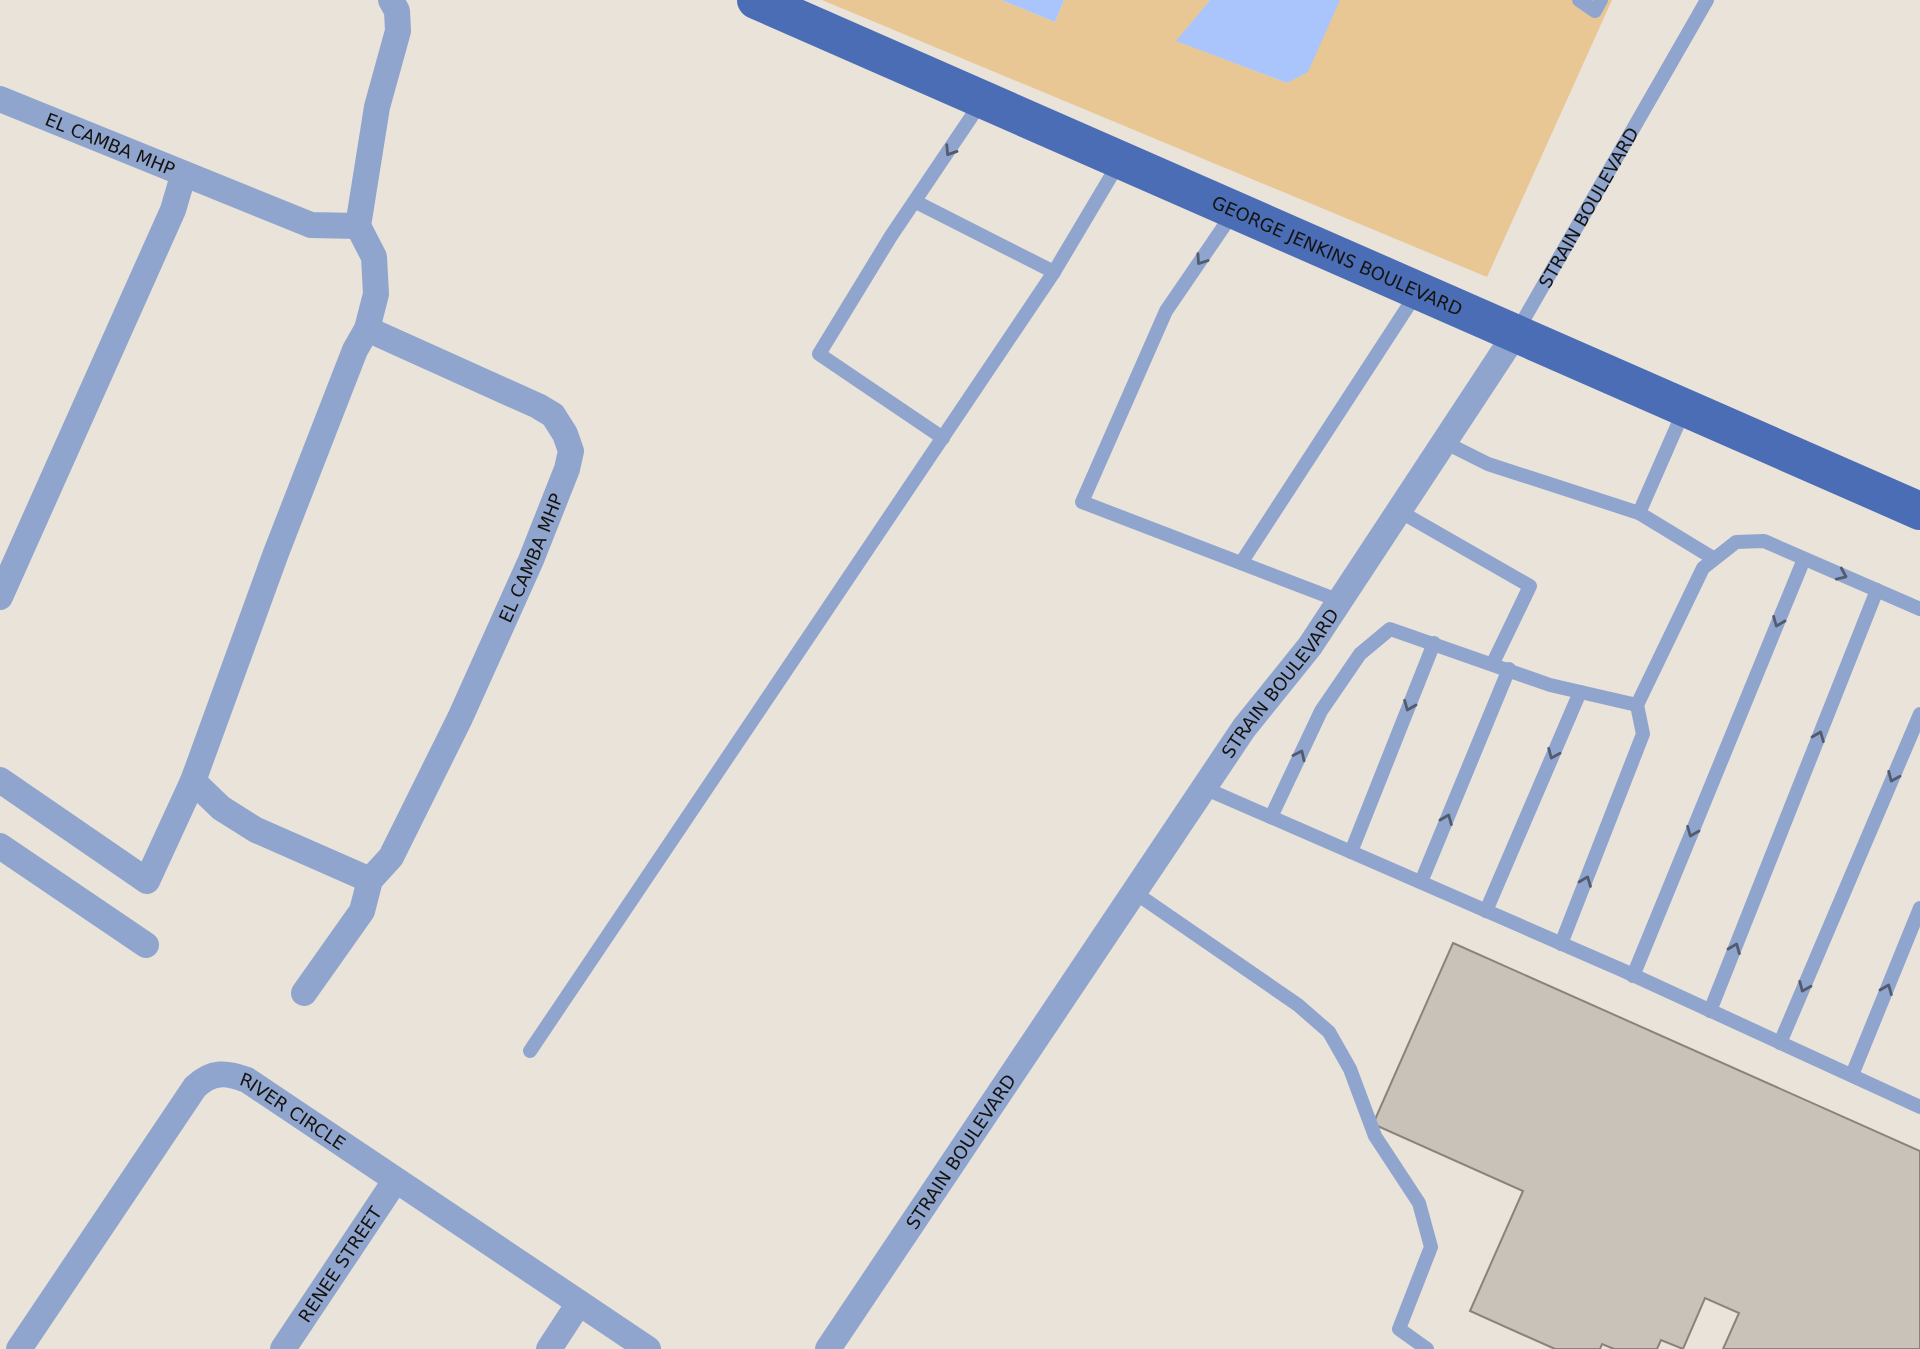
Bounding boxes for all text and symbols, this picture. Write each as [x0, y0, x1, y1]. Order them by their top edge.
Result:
street label: EL CAMBA MHP [42, 108, 178, 179]
street label: STRAIN BOULEVARD [1534, 123, 1642, 291]
one-way arrow [945, 143, 958, 156]
street label: GEORGE JENKINS BOULEVARD [1209, 191, 1466, 319]
one-way arrow [1197, 252, 1209, 265]
street label: EL CAMBA MHP [494, 490, 567, 625]
one-way arrow [1835, 567, 1847, 581]
street label: STRAIN BOULEVARD [1217, 604, 1342, 762]
one-way arrow [1773, 615, 1787, 627]
one-way arrow [1403, 699, 1417, 712]
one-way arrow [1811, 731, 1825, 743]
one-way arrow [1547, 747, 1561, 760]
one-way arrow [1292, 750, 1306, 763]
one-way arrow [1887, 770, 1901, 783]
one-way arrow [1438, 814, 1452, 826]
one-way arrow [1686, 825, 1700, 838]
one-way arrow [1578, 875, 1592, 887]
one-way arrow [1727, 942, 1741, 954]
one-way arrow [1798, 979, 1812, 992]
one-way arrow [1878, 984, 1892, 996]
street label: RIVER CIRCLE [237, 1068, 350, 1154]
street label: STRAIN BOULEVARD [901, 1070, 1020, 1233]
street label: RENEE STREET [294, 1201, 386, 1326]

